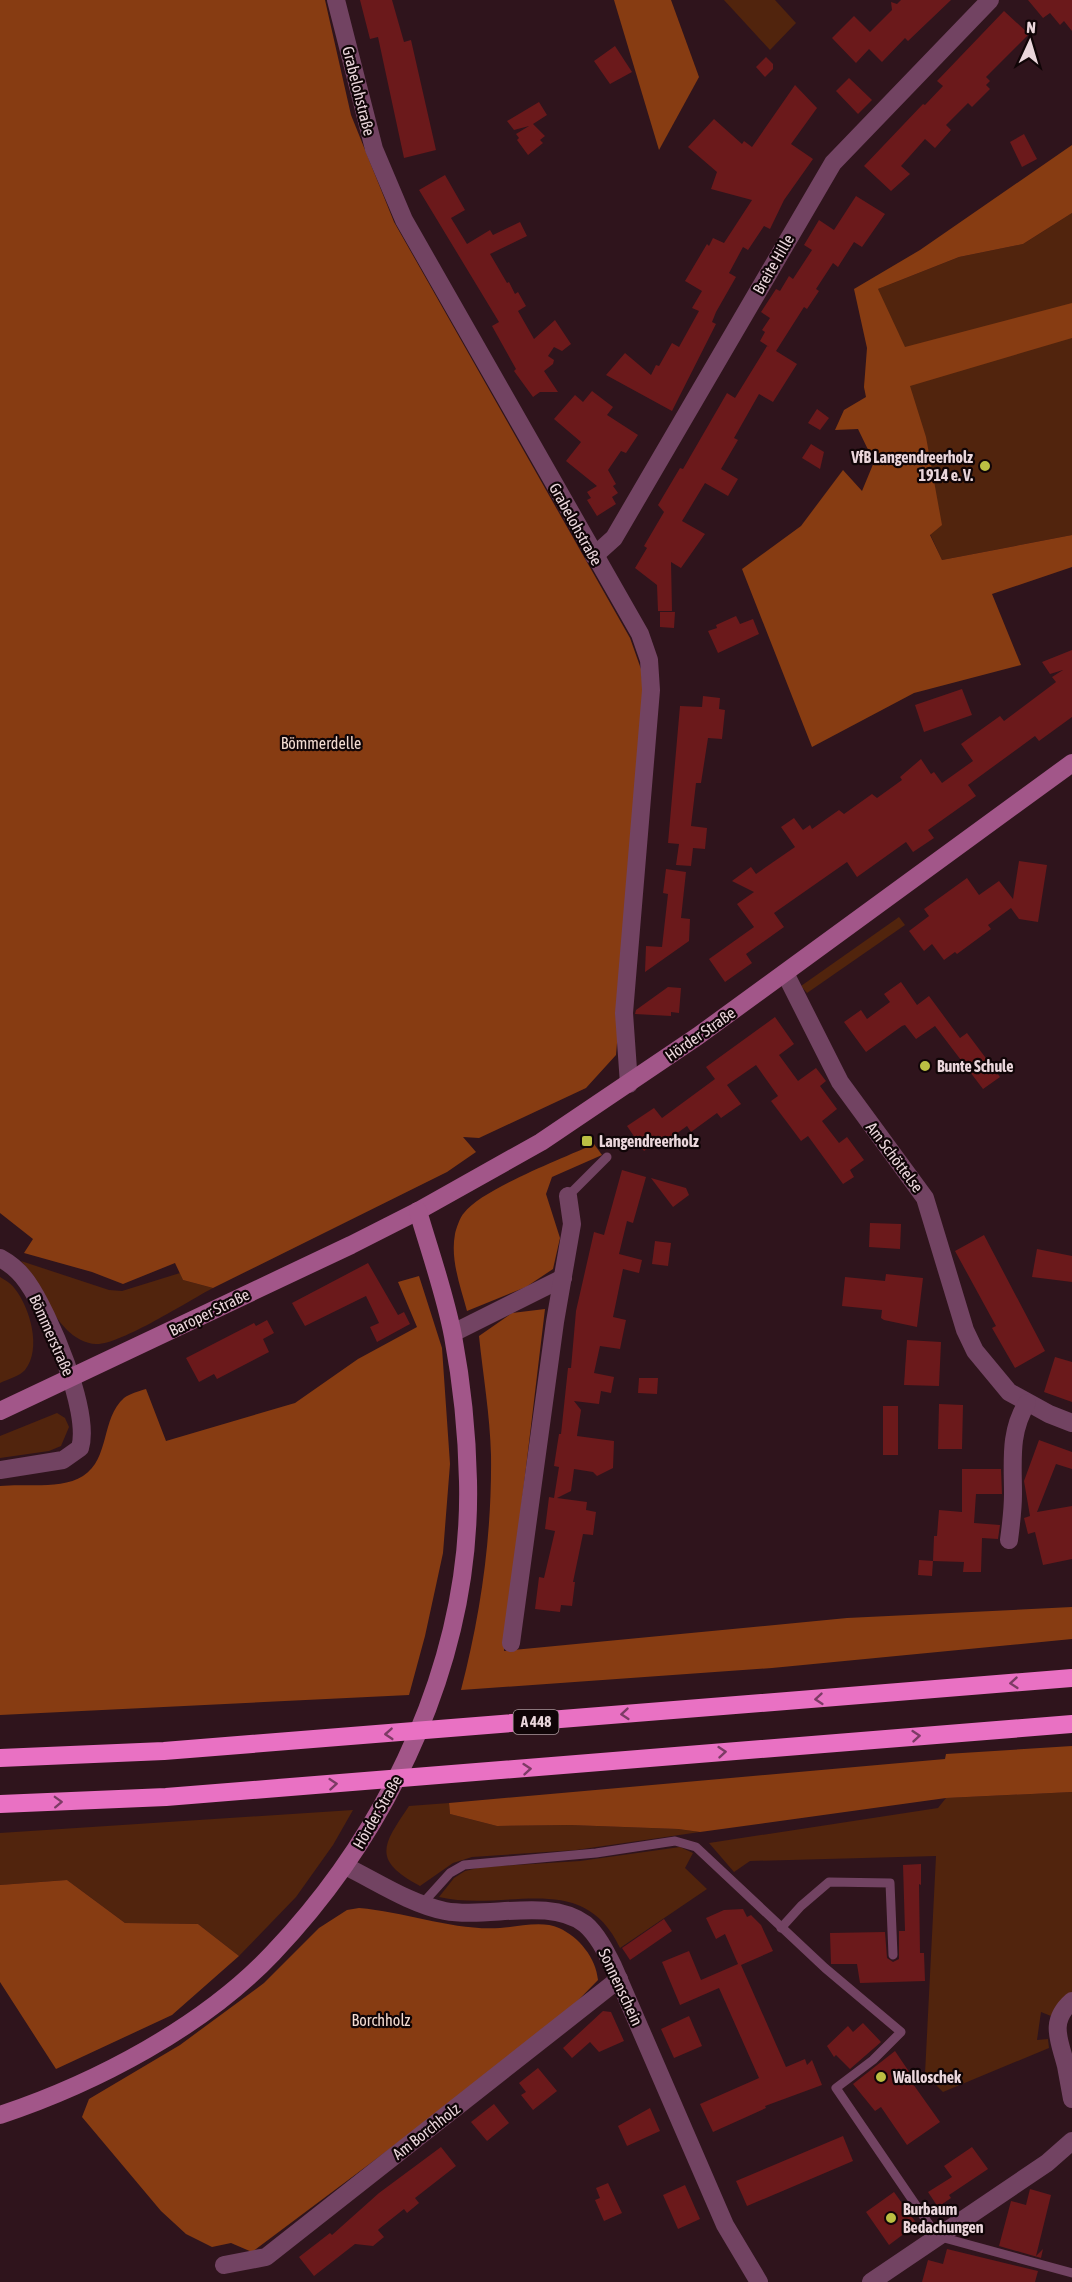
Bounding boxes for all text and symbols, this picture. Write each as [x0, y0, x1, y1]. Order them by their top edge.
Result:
north arrow [1000, 12, 1060, 72]
text: N [1026, 18, 1036, 36]
street label: Grabelohstraße [339, 44, 379, 138]
street label: Breite Hille [749, 231, 797, 297]
place label: VfB Langendreerholz 1914 e. V. [850, 448, 973, 484]
marker: VfB Langendreerholz 1914 e. V. [978, 459, 992, 473]
street label: Grabelohstraße [546, 480, 606, 568]
park label: Bömmerdelle [281, 734, 361, 752]
street label: Hörder Straße [662, 1003, 738, 1065]
place label: Bunte Schule [937, 1057, 1013, 1075]
marker: Bunte Schule [918, 1059, 932, 1073]
street label: Am Schöttelse [863, 1118, 927, 1196]
place label: Langendreerholz [599, 1132, 699, 1150]
marker: Langendreerholz [580, 1134, 594, 1148]
street label: Baroper Straße [166, 1285, 252, 1340]
street label: Bömmerstraße [26, 1292, 78, 1378]
one-way arrow [1009, 1676, 1018, 1689]
one-way arrow [815, 1692, 824, 1705]
one-way arrow [620, 1708, 629, 1721]
road number: A 448 [514, 1710, 558, 1734]
one-way arrow [384, 1727, 393, 1740]
one-way arrow [911, 1730, 920, 1743]
one-way arrow [717, 1746, 726, 1759]
one-way arrow [523, 1762, 532, 1775]
street label: Hörder Straße [349, 1772, 405, 1852]
one-way arrow [328, 1778, 337, 1791]
one-way arrow [54, 1795, 63, 1808]
street label: Sonnenschein [595, 1946, 647, 2028]
park label: Borchholz [352, 2011, 411, 2029]
place label: Walloschek [892, 2068, 962, 2086]
marker: Walloschek [874, 2070, 888, 2084]
street label: Am Borchholz [389, 2099, 463, 2163]
place label: Burbaum Bedachungen [903, 2200, 984, 2236]
marker: Burbaum Bedachungen [884, 2211, 898, 2225]

